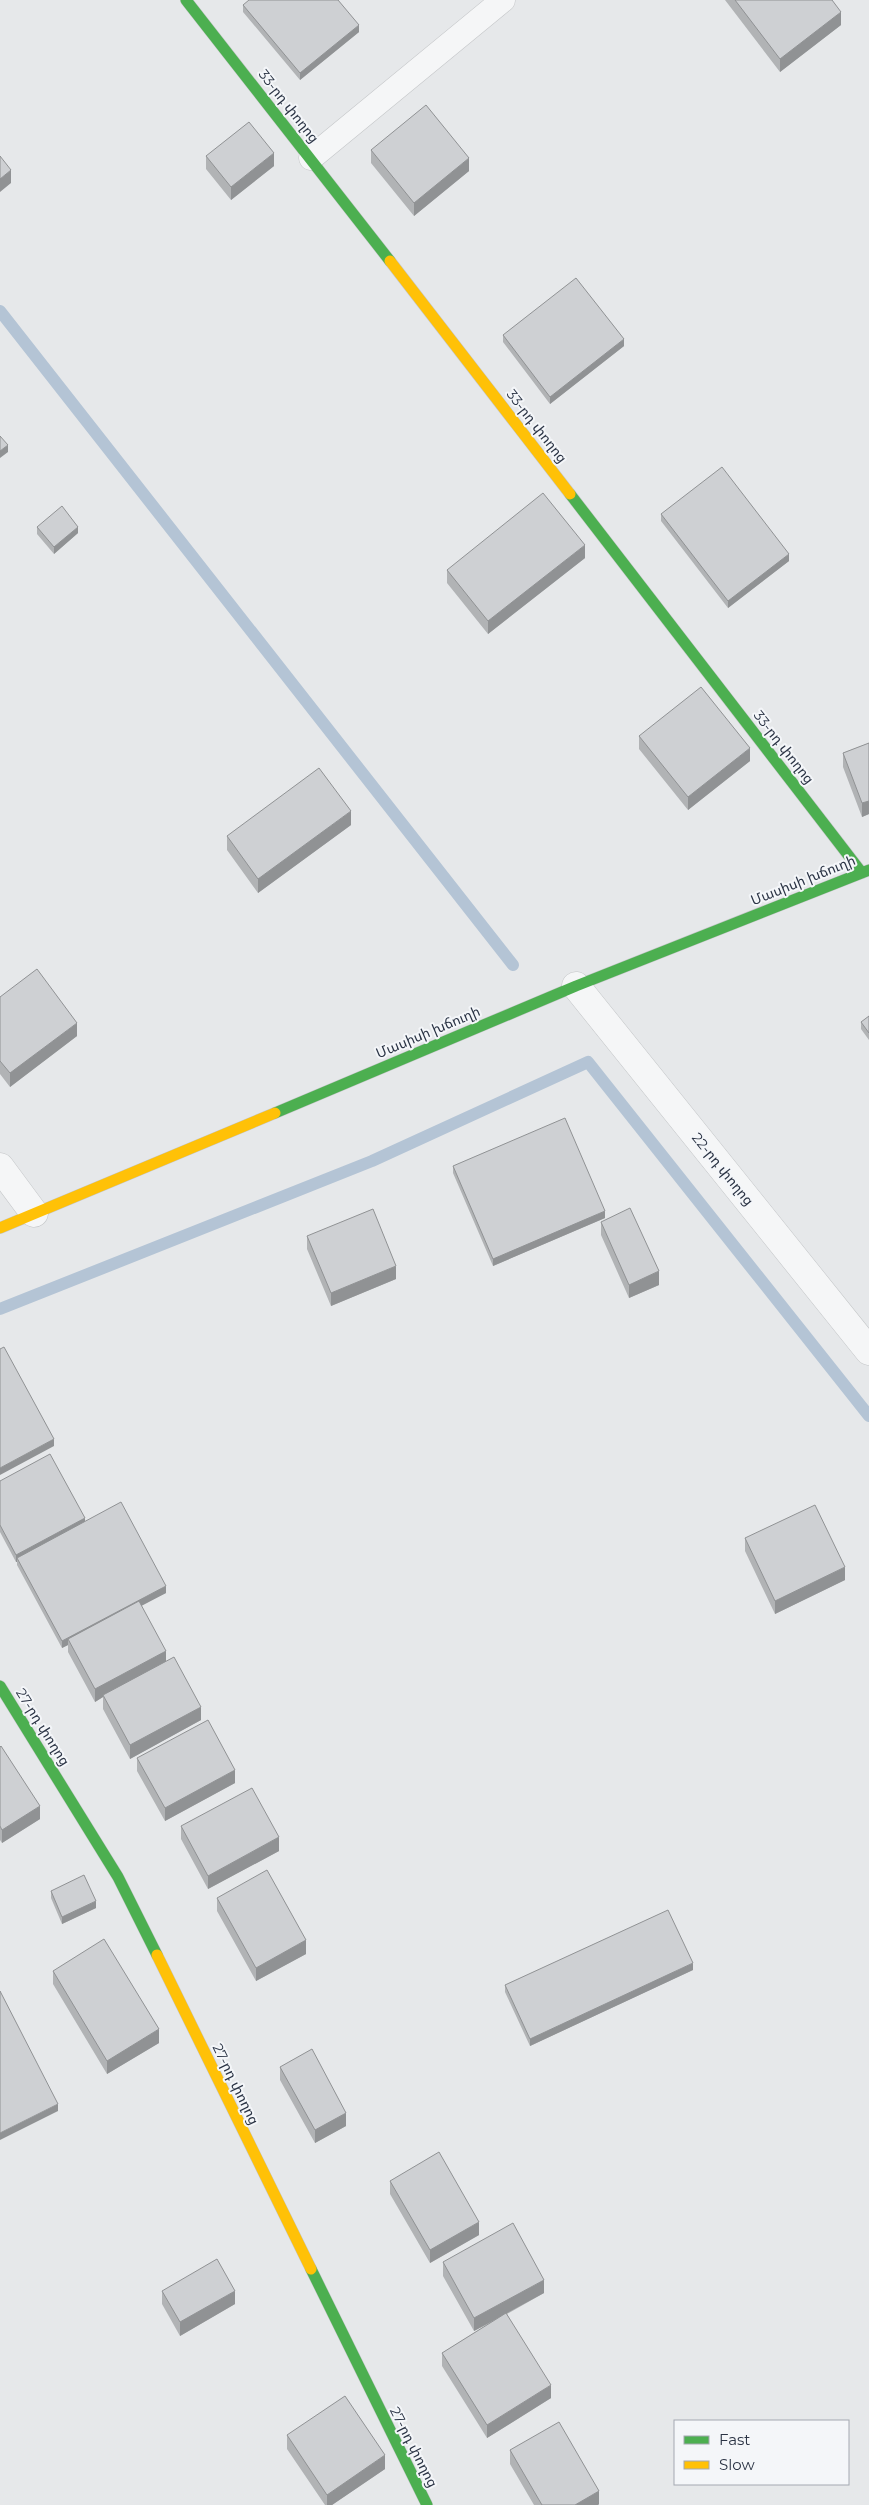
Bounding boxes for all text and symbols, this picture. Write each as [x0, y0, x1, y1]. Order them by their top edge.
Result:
street label: 33-րդ փողոց [255, 66, 323, 146]
street label: 33-րդ փողոց [503, 386, 571, 466]
street label: 33-րդ փողոց [750, 707, 818, 787]
street label: Մասիսի խճուղի [748, 851, 858, 909]
street label: Մասիսի խճուղի [373, 1002, 483, 1062]
street label: 22-րդ փողոց [688, 1129, 758, 1209]
street label: 27-րդ փողոց [12, 1685, 74, 1769]
street label: 27-րդ փողոց [209, 2041, 263, 2127]
street label: 27-րդ փողոց [386, 2404, 442, 2490]
legend [674, 2420, 849, 2485]
text: Fast [719, 2430, 750, 2449]
text: Slow [719, 2455, 755, 2474]

